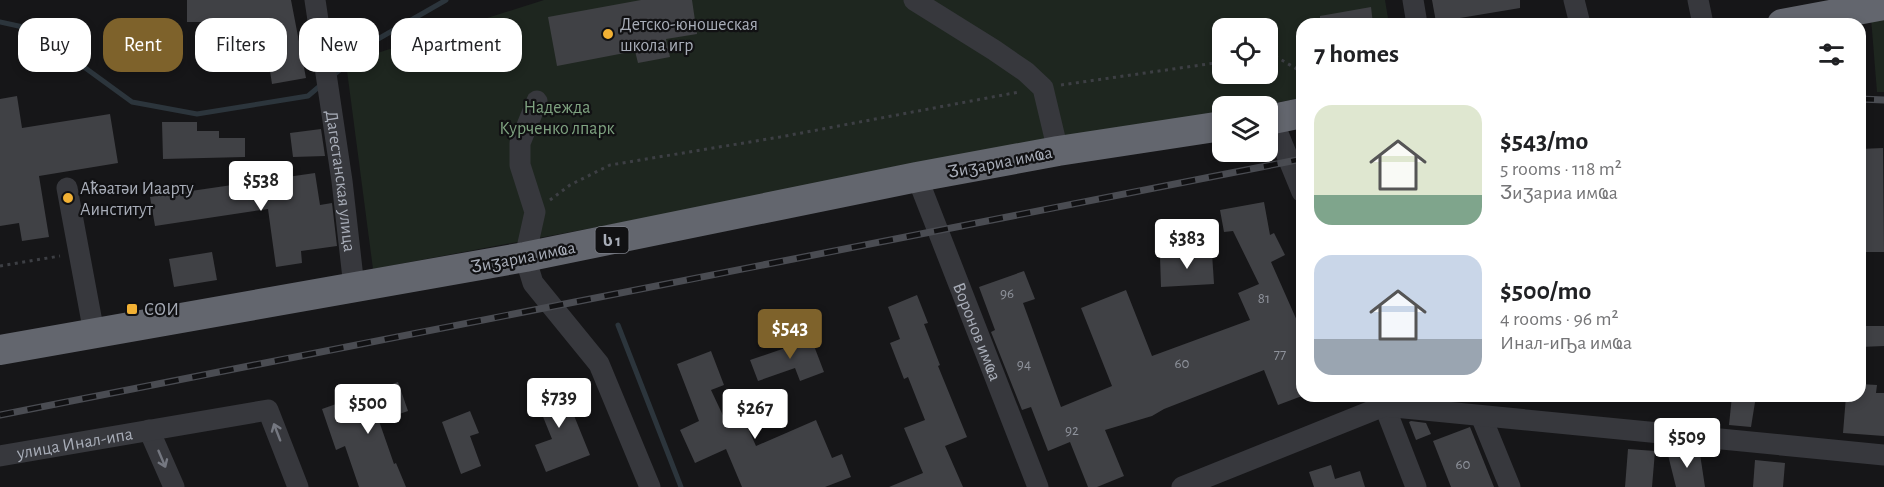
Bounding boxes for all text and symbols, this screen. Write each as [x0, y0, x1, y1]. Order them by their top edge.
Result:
place label: Детско-юношеская школа игр [620, 16, 758, 55]
chip: Buy [18, 18, 91, 72]
chip: Rent [103, 18, 183, 72]
chip: Filters [195, 18, 287, 72]
chip: New [299, 18, 379, 72]
chip: Apartment [391, 18, 522, 72]
map controls [1212, 18, 1278, 162]
button: locate [1212, 18, 1278, 84]
marker: Детско-юношеская школа игр [601, 27, 615, 41]
icon: filters [1815, 38, 1848, 71]
text: 7 homes [1314, 41, 1399, 67]
button: layers [1212, 96, 1278, 162]
park label: Надежда Курченко лпарк [499, 99, 616, 138]
street label: Дагестанская улица [322, 109, 358, 253]
text: $543/mo [1500, 128, 1588, 154]
icon: home [1362, 129, 1434, 201]
street label: Ӡиӡариа имҩа [946, 144, 1054, 182]
text: 5 rooms · 118 m² [1500, 159, 1622, 179]
pin: $538 [225, 161, 297, 212]
text: $538 [243, 170, 279, 190]
place label: Аҟәатәи Иаарту Аинститут [80, 180, 194, 219]
text: Ӡиӡариа имҩа [1500, 183, 1618, 203]
marker: Аҟәатәи Иаарту Аинститут [61, 191, 75, 205]
pin: $383 [1151, 219, 1223, 270]
road number: ს 1 [596, 227, 628, 253]
text: $383 [1169, 228, 1205, 248]
street label: Ӡиӡариа имҩа [469, 239, 577, 277]
text: $500/mo [1500, 278, 1591, 304]
icon: home [1362, 279, 1434, 351]
street label: Воронов имҩа [949, 280, 1004, 384]
house number: 96 [1000, 286, 1014, 301]
house number: 81 [1258, 291, 1270, 306]
place label: СОИ [144, 301, 179, 319]
marker: СОИ [125, 302, 139, 316]
pin: $543 [754, 309, 826, 360]
text: 4 rooms · 96 m² [1500, 309, 1618, 329]
text: $543 [772, 318, 808, 338]
text: Инал-иҧа имҩа [1500, 333, 1632, 353]
house number: 77 [1274, 347, 1286, 362]
house number: 60 [1175, 356, 1190, 371]
house number: 94 [1017, 357, 1031, 372]
pin: $739 [523, 378, 595, 429]
pin: $500 [332, 384, 404, 435]
text: $739 [541, 387, 577, 407]
pin: $267 [719, 389, 791, 440]
text: $500 [349, 393, 387, 413]
text: $267 [737, 398, 773, 418]
pin: $509 [1651, 418, 1723, 469]
one-way arrow [271, 423, 282, 442]
house number: 92 [1065, 423, 1079, 438]
street label: улица Инал-ипа [15, 425, 134, 463]
text: $509 [1668, 427, 1706, 447]
one-way arrow [156, 449, 168, 467]
house number: 60 [1456, 457, 1471, 472]

